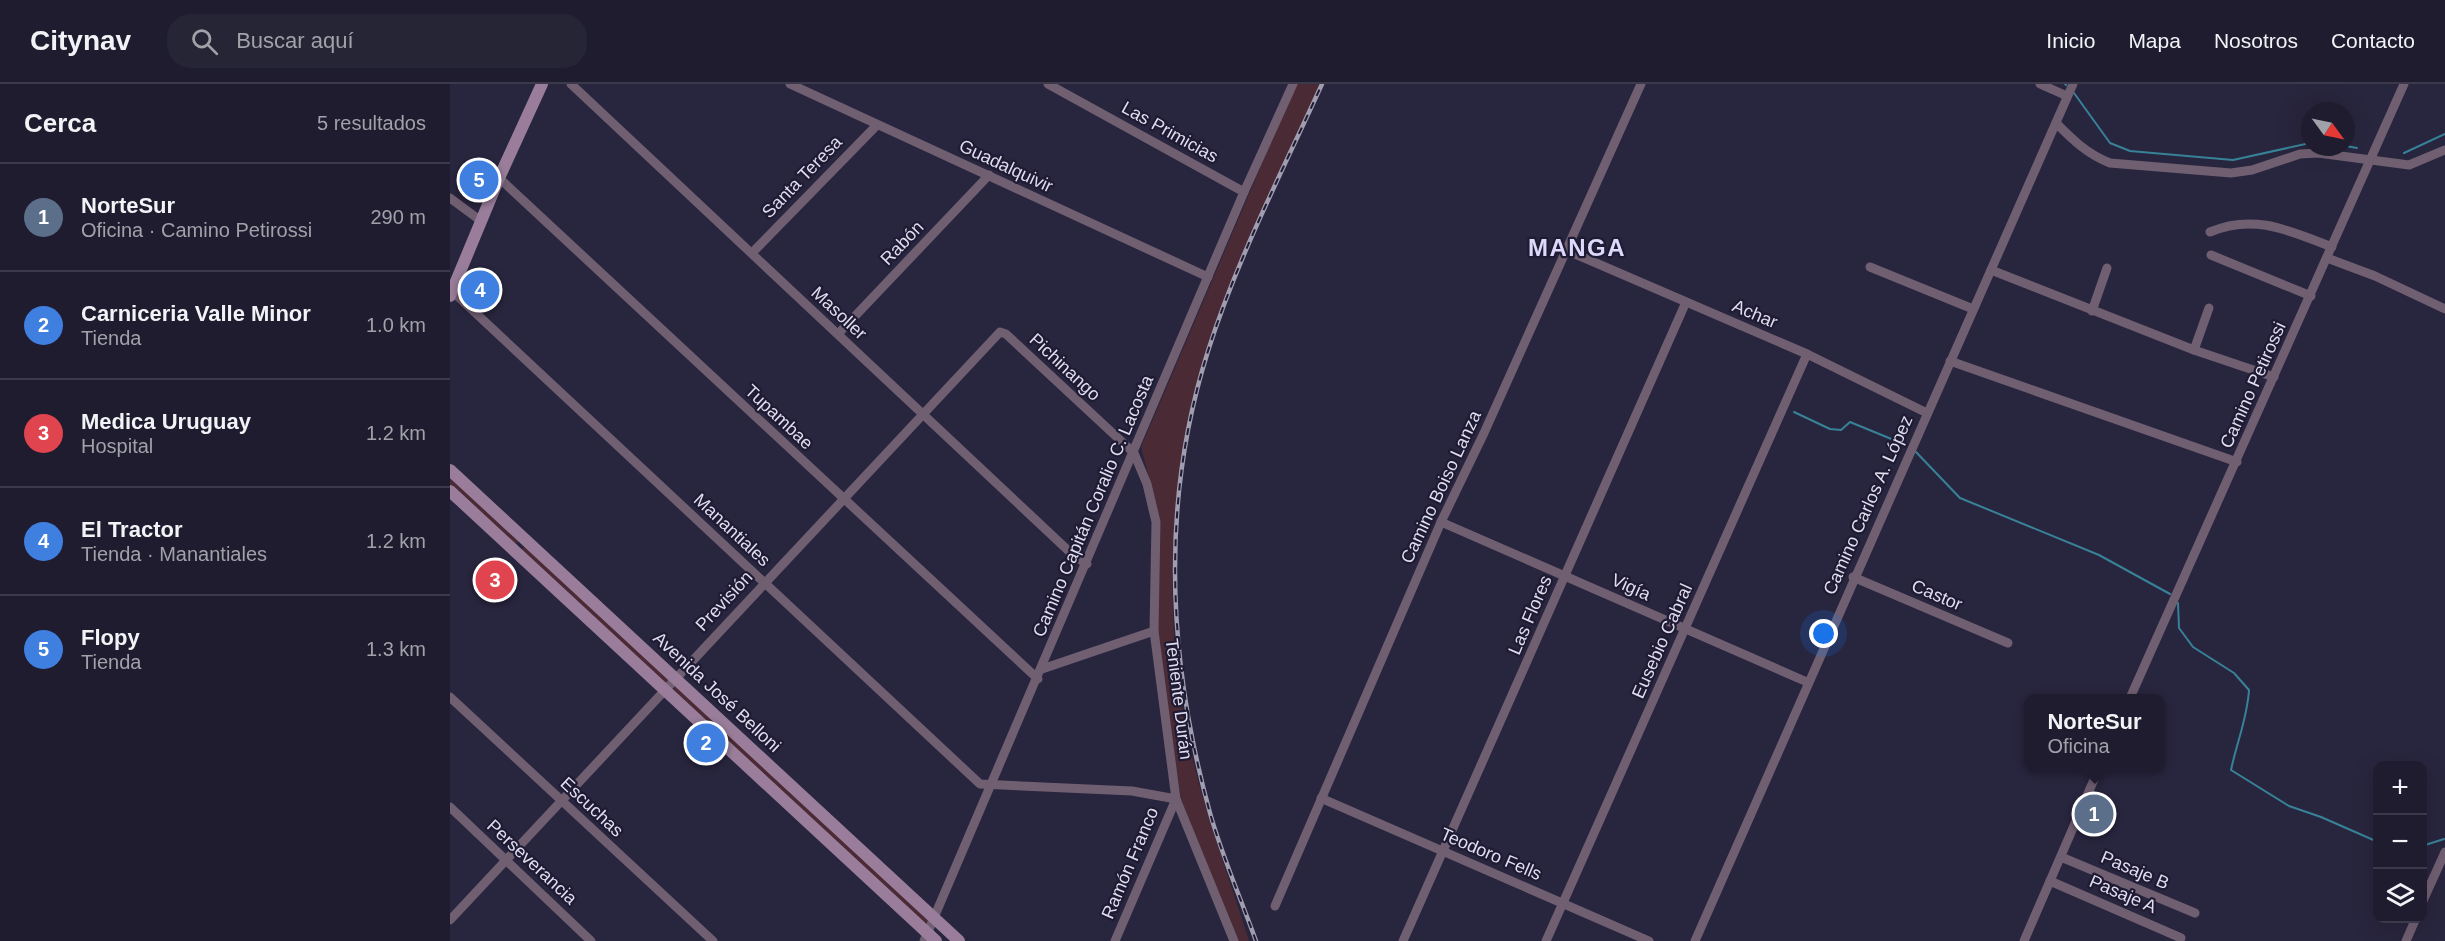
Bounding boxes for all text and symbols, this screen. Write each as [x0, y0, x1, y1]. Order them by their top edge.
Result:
search box [167, 14, 587, 68]
text: Citynav [30, 25, 131, 56]
icon: search [188, 25, 221, 58]
text: Buscar aquí [236, 28, 354, 53]
text: Inicio [2046, 29, 2095, 52]
text: Mapa [2128, 29, 2181, 52]
text: Nosotros [2214, 29, 2298, 52]
text: Contacto [2331, 29, 2415, 52]
street label: Las Primicias [1118, 97, 1222, 167]
north arrow [2301, 102, 2355, 156]
text: Cerca [24, 108, 96, 138]
text: 5 resultados [317, 112, 426, 134]
street label: Santa Teresa [758, 131, 847, 222]
street label: Guadalquivir [956, 136, 1056, 196]
pin: 5 [459, 158, 498, 202]
text: NorteSur [81, 193, 175, 218]
text: 1 [38, 206, 49, 228]
text: 290 m [370, 206, 426, 228]
street label: Rabón [876, 217, 928, 269]
text: Oficina · Camino Petirossi [81, 219, 312, 241]
district label: MANGA [1528, 234, 1626, 261]
pin: 4 [460, 268, 500, 312]
street label: Masoller [807, 282, 871, 344]
street label: Achar [1729, 296, 1781, 332]
text: Carniceria Valle Minor [81, 301, 311, 326]
text: 2 [38, 314, 49, 336]
text: 1.0 km [366, 314, 426, 336]
street label: Camino Petirossi [2216, 319, 2290, 451]
text: Tienda [81, 327, 141, 349]
street label: Pichinango [1026, 329, 1104, 405]
street label: Camino Capitán Coralio C. Lacosta [1029, 371, 1158, 640]
street label: Tupambae [741, 381, 817, 453]
street label: Camino Boiso Lanza [1397, 407, 1486, 566]
text: Medica Uruguay [81, 409, 251, 434]
street label: Camino Carlos A. López [1819, 412, 1917, 598]
text: 3 [38, 422, 49, 444]
text: 1.2 km [366, 422, 426, 444]
text: Hospital [81, 435, 153, 457]
street label: Manantiales [690, 490, 774, 570]
text: El Tractor [81, 517, 182, 542]
text: 4 [38, 530, 49, 552]
text: 1.2 km [366, 530, 426, 552]
text: Tienda · Manantiales [81, 543, 267, 565]
pin: 3 [476, 558, 514, 602]
street label: Previsión [691, 567, 757, 635]
street label: Vigía [1608, 570, 1655, 605]
street label: Las Flores [1504, 572, 1556, 658]
street label: Castor [1909, 575, 1965, 615]
street label: Eusebio Cabral [1628, 581, 1696, 701]
your location [1809, 619, 1838, 648]
text: Flopy [81, 625, 140, 650]
street label: Avenida José Belloni [649, 628, 785, 756]
street label: Teniente Durán [1162, 637, 1196, 761]
text: 5 [38, 638, 49, 660]
text: 1.3 km [366, 638, 426, 660]
text: Tienda [81, 651, 141, 673]
popup [2024, 694, 2165, 772]
text: NorteSur [2047, 709, 2142, 734]
pin: 2 [686, 720, 726, 766]
text: Oficina [2047, 735, 2110, 757]
map controls [2373, 761, 2427, 923]
button: + [2373, 761, 2427, 815]
street label: Escuchas [557, 773, 627, 841]
pin: 1 [2074, 792, 2114, 836]
street label: Ramón Franco [1098, 804, 1162, 922]
street label: Perseverancia [483, 815, 582, 909]
button: − [2373, 815, 2427, 869]
street label: Teodoro Fells [1437, 824, 1545, 884]
street label: Pasaje B [2098, 847, 2172, 893]
button: layers [2373, 869, 2427, 923]
street label: Pasaje A [2086, 871, 2160, 917]

